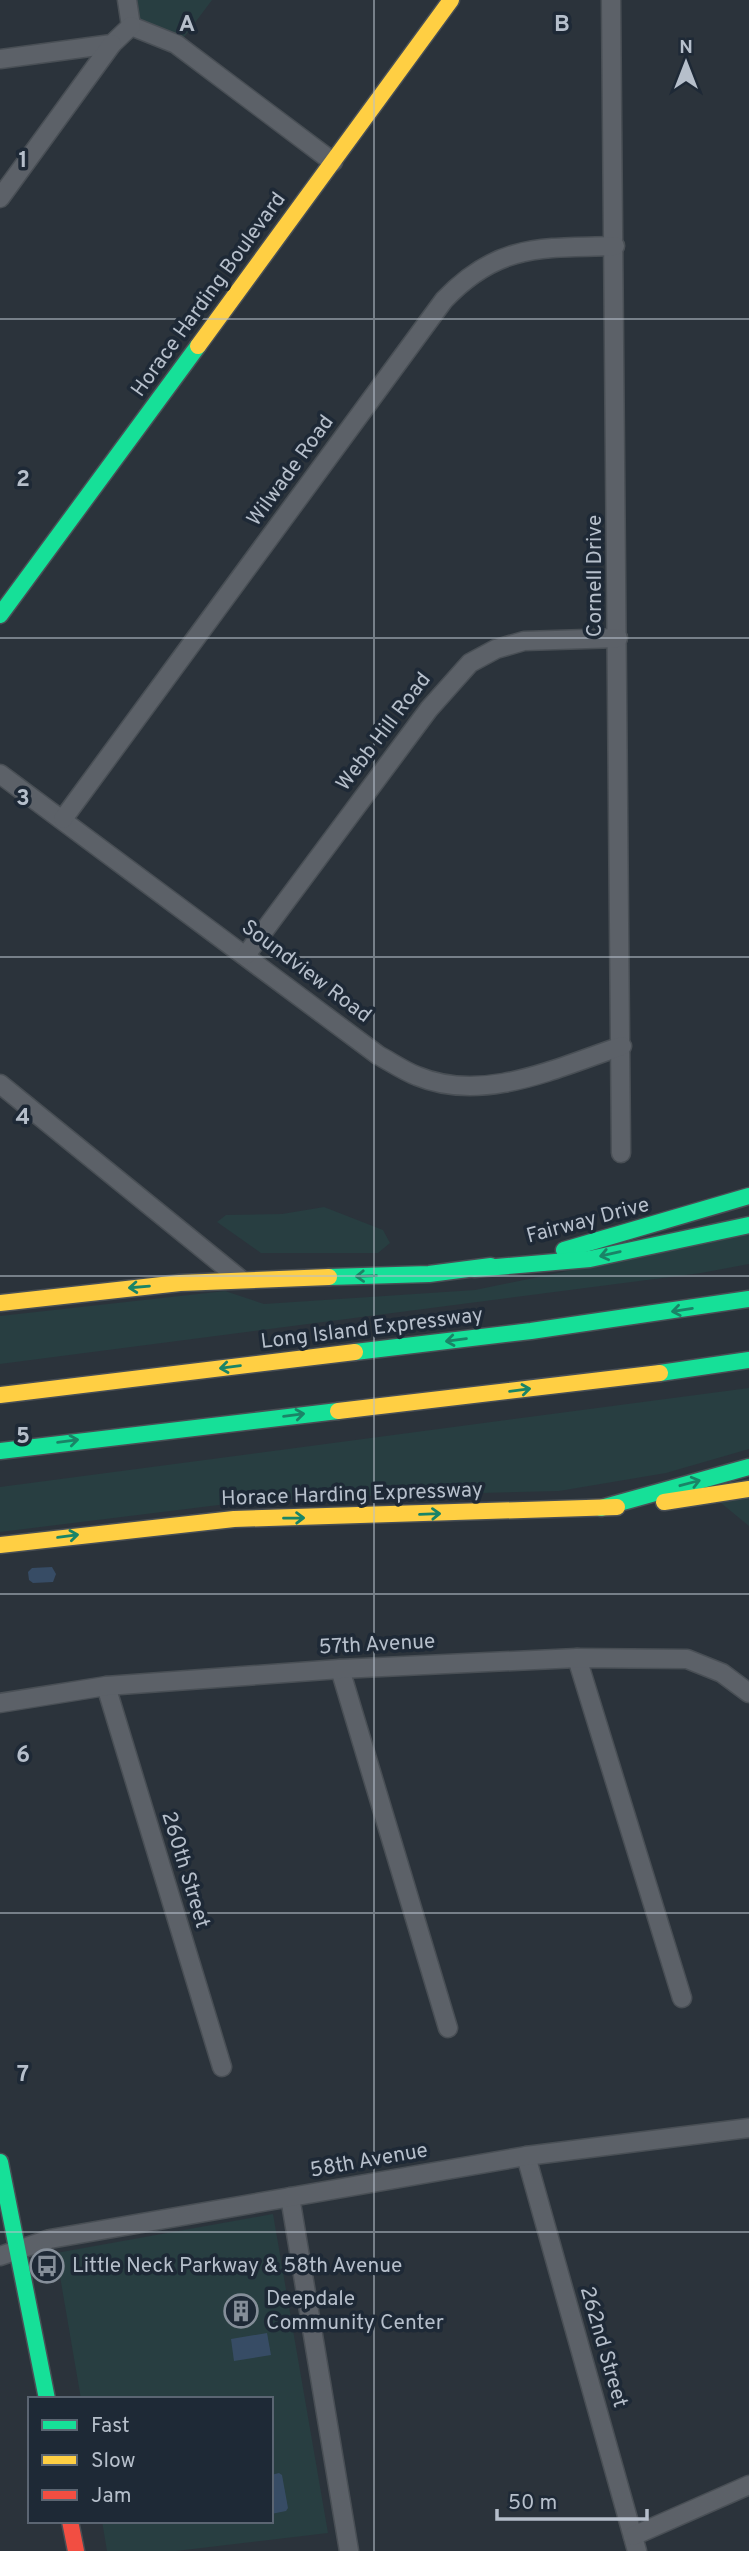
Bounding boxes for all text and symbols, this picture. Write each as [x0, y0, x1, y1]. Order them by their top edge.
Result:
text: A [179, 11, 195, 40]
text: B [554, 11, 570, 40]
north arrow [651, 28, 721, 98]
text: N [679, 36, 693, 60]
text: 1 [18, 147, 28, 176]
street label: Horace Harding Boulevard [126, 187, 292, 403]
street label: Wilwade Road [241, 410, 341, 532]
text: 2 [16, 466, 30, 495]
street label: Cornell Drive [582, 515, 609, 637]
street label: Webb Hill Road [331, 667, 437, 797]
text: 3 [16, 785, 30, 814]
street label: Soundview Road [236, 914, 376, 1030]
text: 4 [16, 1104, 30, 1133]
street label: Fairway Drive [523, 1192, 653, 1250]
one-way arrow [599, 1248, 622, 1262]
one-way arrow [355, 1270, 378, 1283]
one-way arrow [129, 1281, 151, 1294]
street label: Long Island Expressway [259, 1302, 485, 1356]
one-way arrow [671, 1304, 694, 1317]
one-way arrow [445, 1333, 468, 1346]
one-way arrow [219, 1360, 242, 1373]
one-way arrow [508, 1383, 530, 1396]
one-way arrow [282, 1409, 304, 1422]
text: 5 [16, 1423, 30, 1452]
one-way arrow [56, 1435, 78, 1448]
one-way arrow [678, 1476, 701, 1489]
street label: Horace Harding Expressway [221, 1477, 483, 1513]
one-way arrow [419, 1507, 442, 1520]
one-way arrow [282, 1511, 305, 1524]
one-way arrow [56, 1529, 78, 1542]
street label: 57th Avenue [318, 1628, 436, 1662]
text: 6 [16, 1742, 30, 1771]
street label: 260th Street [154, 1808, 216, 1932]
text: 7 [17, 2061, 29, 2090]
street label: 58th Avenue [308, 2137, 430, 2185]
bus stop icon: Little Neck Parkway & 58th Avenue [28, 2247, 66, 2285]
place label: Little Neck Parkway & 58th Avenue [72, 2253, 402, 2280]
street label: 262nd Street [573, 2283, 633, 2411]
place label: Deepdale Community Center [266, 2286, 444, 2337]
building icon: Deepdale Community Center [222, 2292, 260, 2330]
legend [28, 2397, 273, 2523]
text: Fast [91, 2413, 130, 2440]
text: Slow [91, 2448, 136, 2475]
scale bar [497, 2478, 648, 2522]
text: Jam [91, 2483, 132, 2510]
text: 50 m [508, 2490, 557, 2517]

